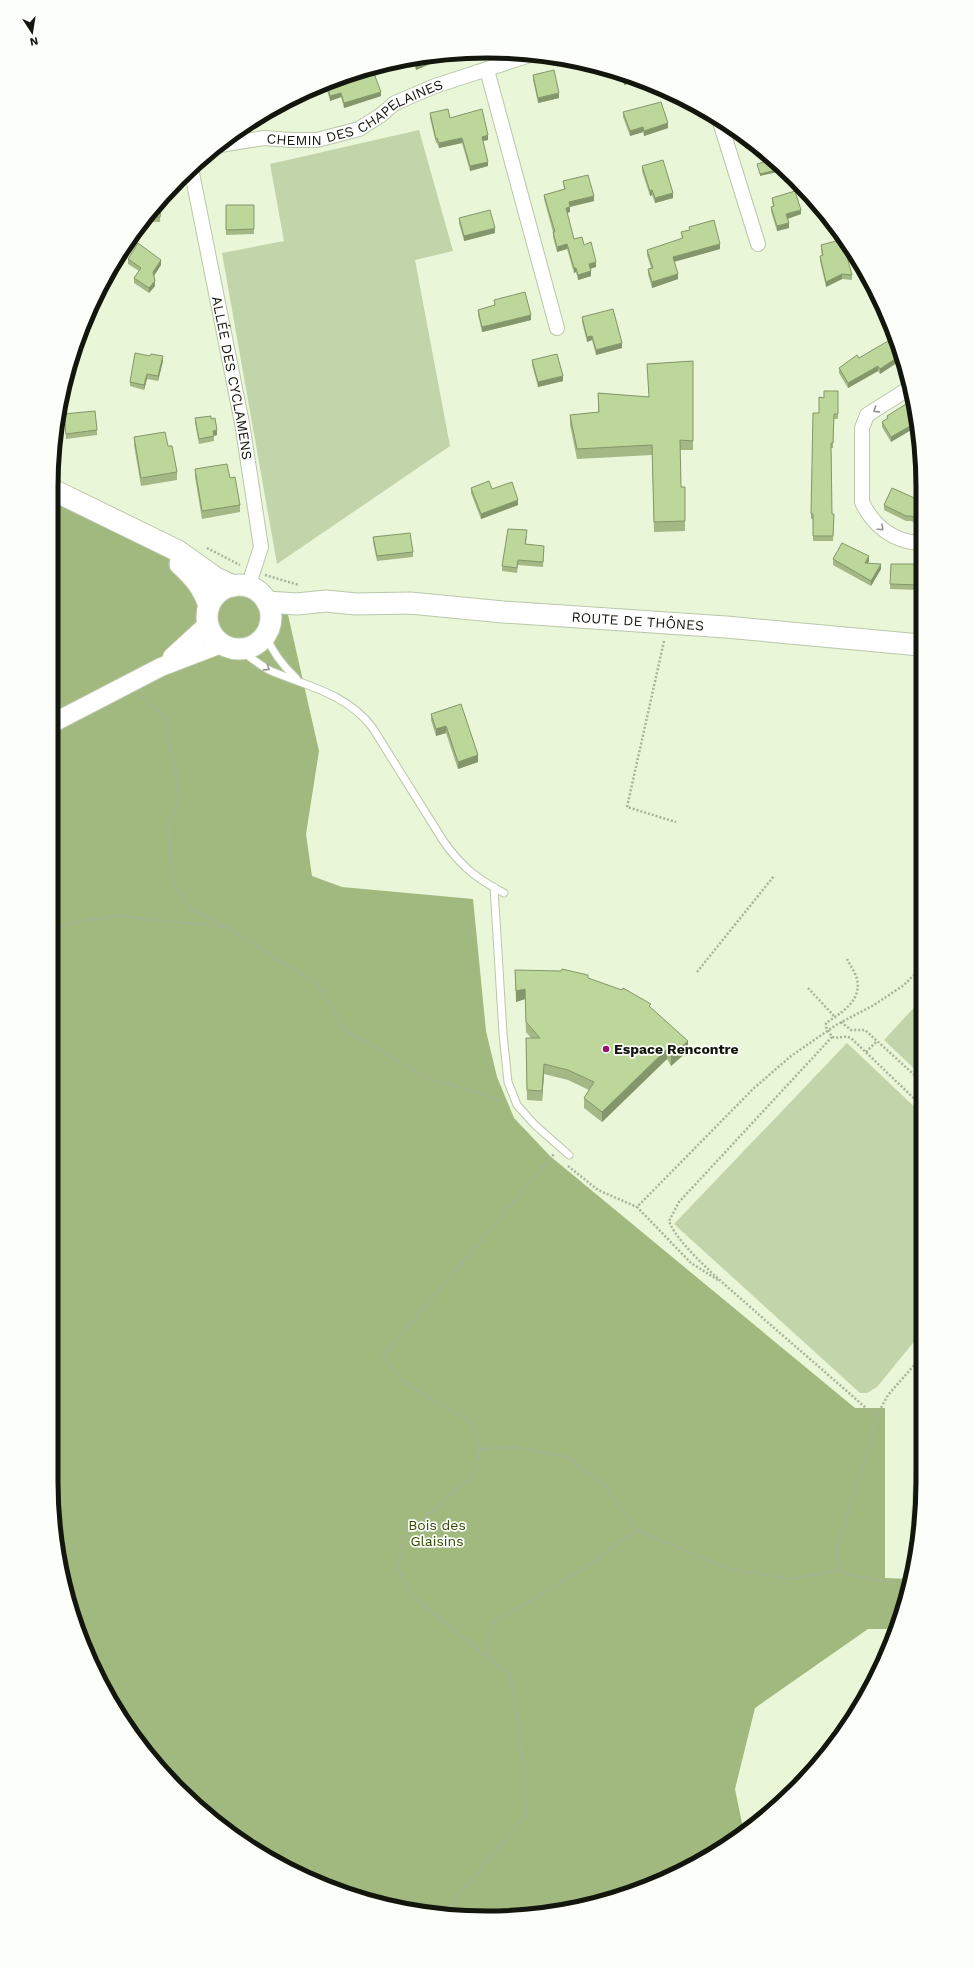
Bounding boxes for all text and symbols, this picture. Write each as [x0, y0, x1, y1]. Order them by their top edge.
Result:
north arrow [12, 12, 52, 52]
text: N [29, 34, 39, 48]
street label: CHEMIN DES CHAPELAINES [266, 76, 445, 148]
street label: ALLÉE DES CYCLAMENS [209, 295, 256, 461]
one-way arrow [873, 405, 880, 412]
one-way arrow [877, 523, 884, 530]
street label: ROUTE DE THÔNES [571, 609, 705, 634]
one-way arrow [263, 663, 270, 670]
place label: Espace Rencontre [614, 1041, 739, 1057]
marker: Espace Rencontre [601, 1044, 611, 1054]
park label: Bois des Glaisins [408, 1517, 466, 1549]

